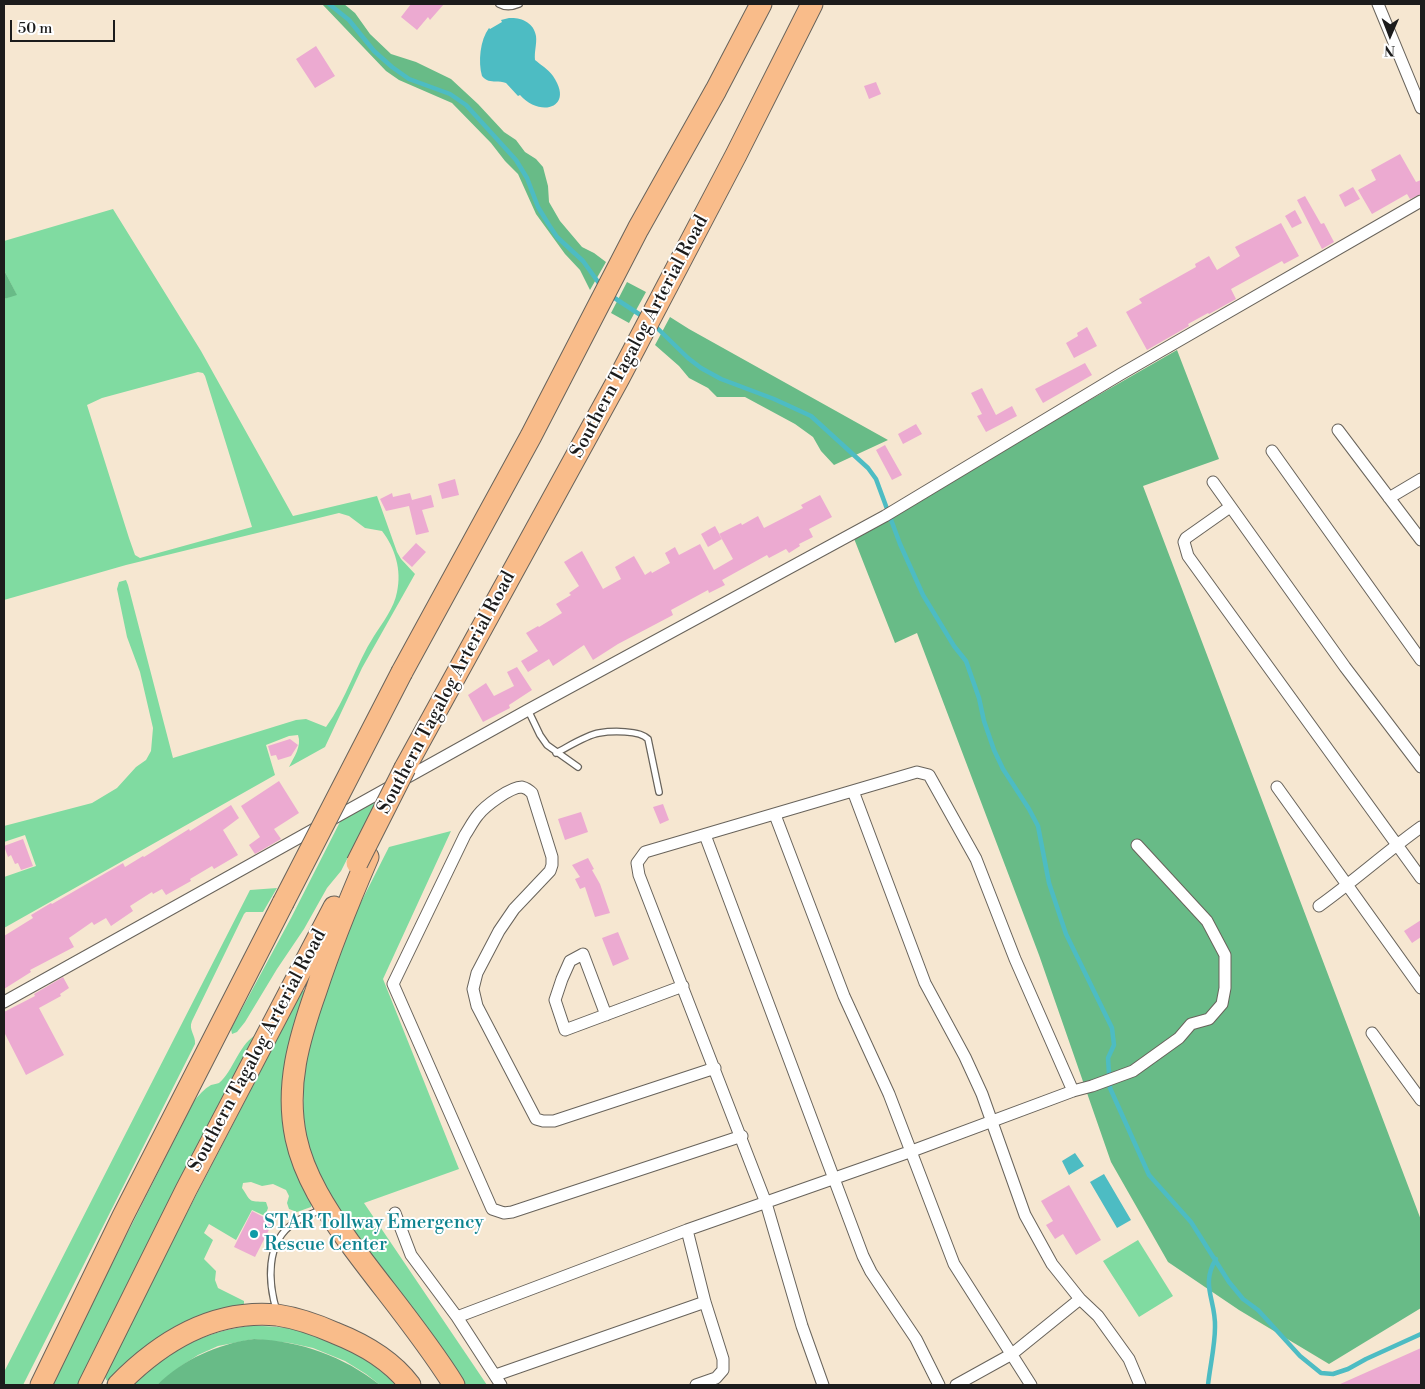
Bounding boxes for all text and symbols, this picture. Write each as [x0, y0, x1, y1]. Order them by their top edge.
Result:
scale bar [12, 10, 118, 42]
north arrow [1365, 10, 1415, 60]
text: 50 m [18, 19, 52, 38]
text: N [1384, 41, 1395, 59]
street label: Southern Tagalog Arterial Road [566, 212, 714, 462]
street label: Southern Tagalog Arterial Road [373, 568, 521, 818]
street label: Southern Tagalog Arterial Road [184, 926, 332, 1176]
place label: STAR Tollway Emergency Rescue Center [264, 1212, 484, 1256]
marker: STAR Tollway Emergency Rescue Center [248, 1228, 260, 1240]

